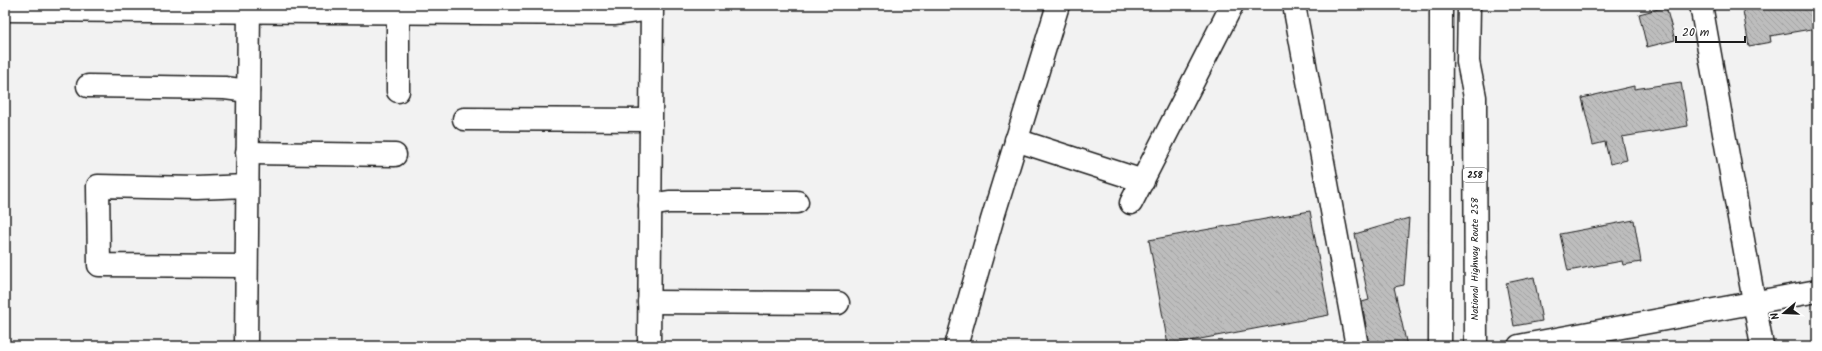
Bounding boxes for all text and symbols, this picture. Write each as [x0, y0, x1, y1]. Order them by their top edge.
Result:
scale bar [1676, 18, 1745, 44]
text: 20 m [1682, 23, 1710, 42]
road number: 258 [1463, 168, 1487, 182]
street label: National Highway Route 258 [1467, 197, 1483, 320]
north arrow [1764, 293, 1804, 333]
text: N [1766, 310, 1785, 322]

